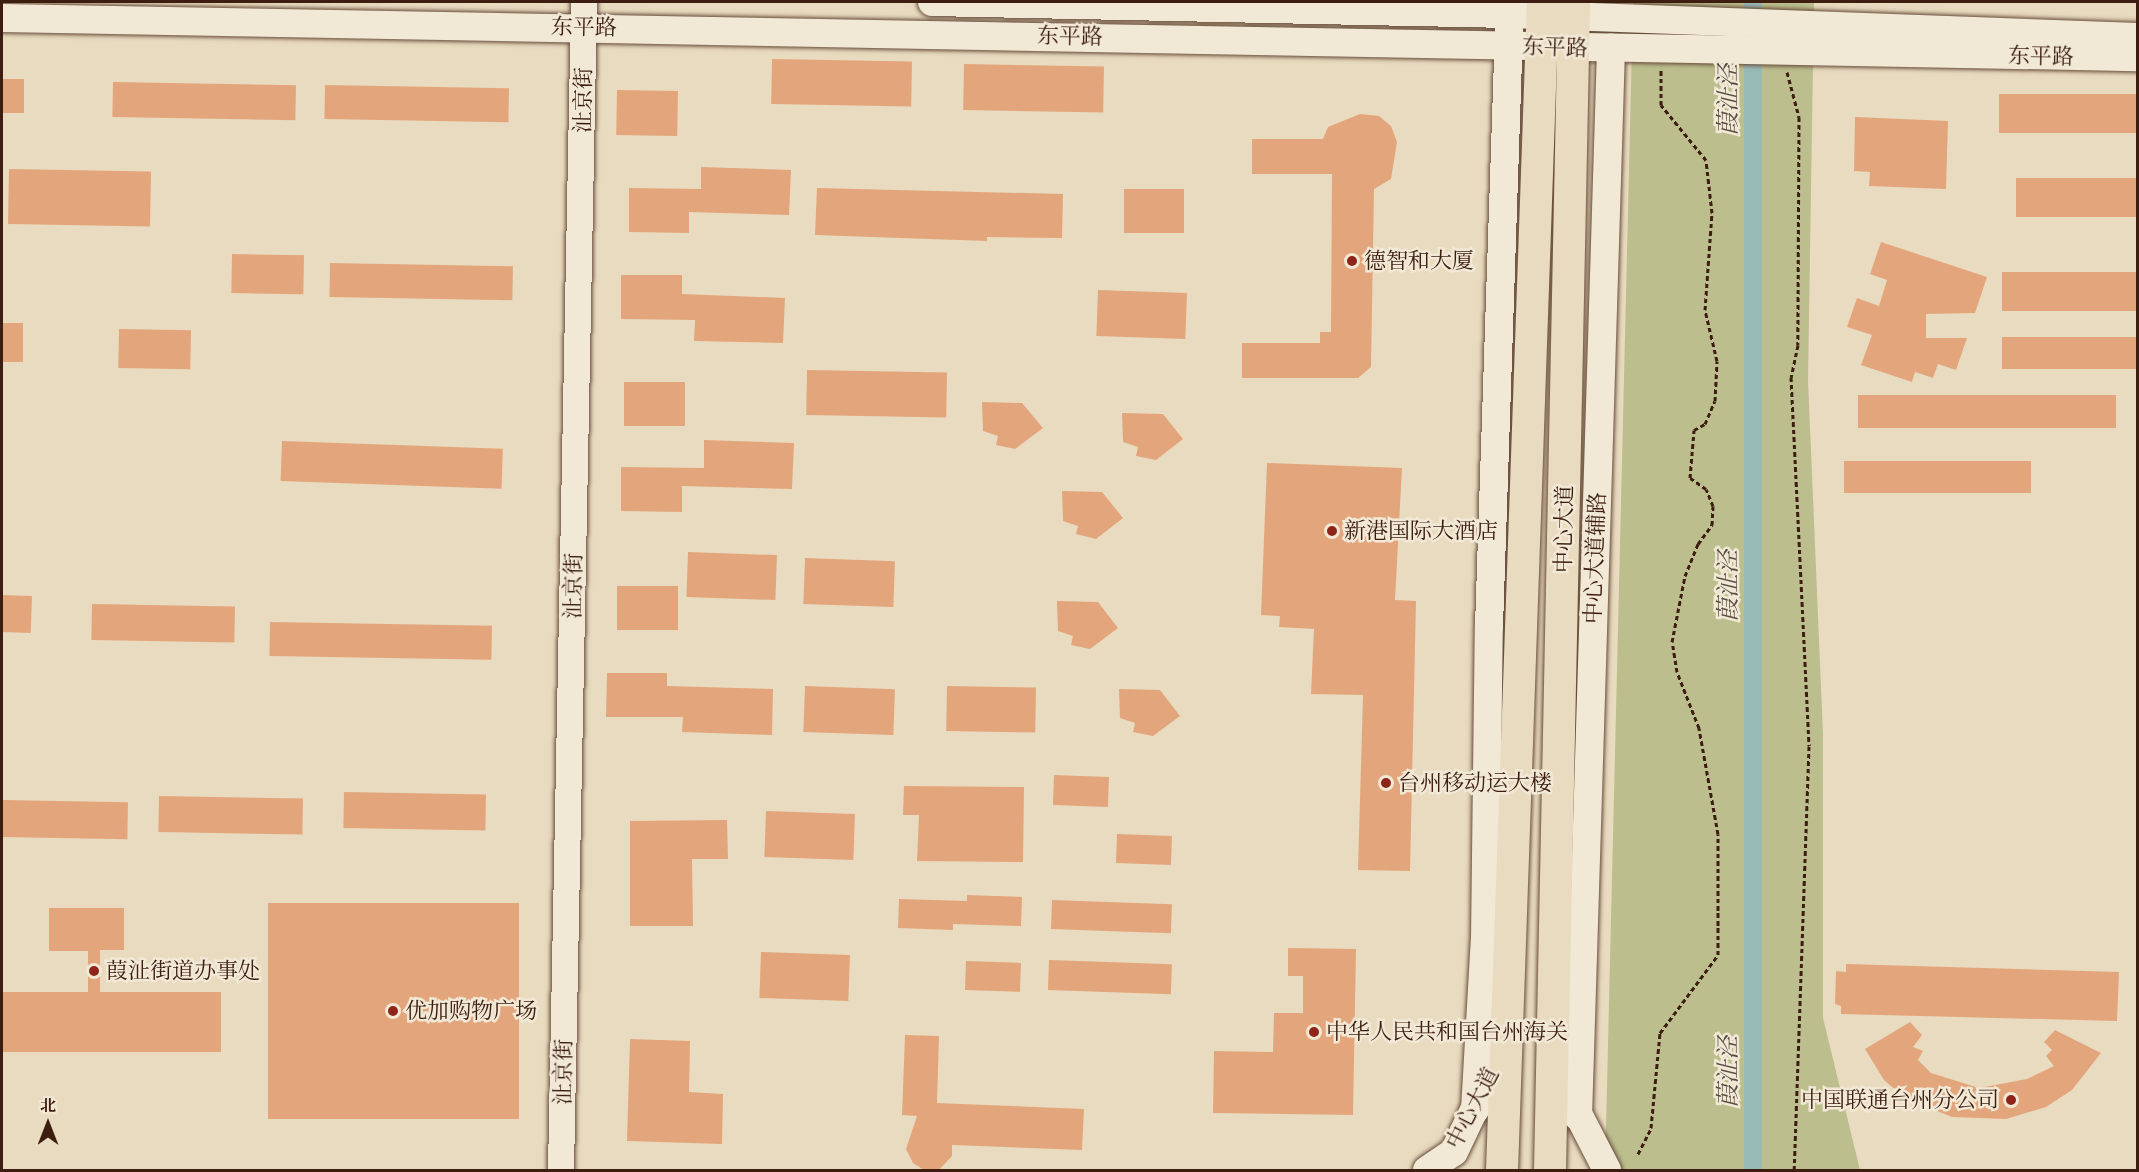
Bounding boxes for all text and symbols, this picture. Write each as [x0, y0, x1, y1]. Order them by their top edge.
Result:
street label: 东平路 [551, 13, 617, 41]
street label: 东平路 [1037, 22, 1103, 50]
street label: 东平路 [1522, 33, 1588, 61]
street label: 东平路 [2008, 42, 2074, 70]
water label: 葭沚泾 [1715, 64, 1743, 136]
street label: 沚京街 [569, 67, 597, 133]
place label: 德智和大厦 [1364, 248, 1474, 274]
marker: 德智和大厦 [1345, 254, 1359, 268]
street label: 中心大道 [1550, 485, 1578, 573]
street label: 中心大道辅路 [1580, 492, 1610, 624]
place label: 新港国际大酒店 [1344, 518, 1498, 544]
marker: 新港国际大酒店 [1325, 524, 1339, 538]
water label: 葭沚泾 [1715, 550, 1743, 622]
street label: 沚京街 [559, 553, 587, 619]
place label: 台州移动运大楼 [1398, 770, 1552, 796]
marker: 台州移动运大楼 [1379, 776, 1393, 790]
place label: 葭沚街道办事处 [106, 958, 260, 984]
marker: 葭沚街道办事处 [87, 964, 101, 978]
place label: 优加购物广场 [405, 998, 537, 1024]
marker: 优加购物广场 [386, 1004, 400, 1018]
place label: 中华人民共和国台州海关 [1326, 1019, 1568, 1045]
marker: 中华人民共和国台州海关 [1307, 1025, 1321, 1039]
water label: 葭沚泾 [1715, 1036, 1743, 1108]
street label: 沚京街 [549, 1039, 577, 1105]
street label: 中心大道 [1440, 1063, 1504, 1153]
place label: 中国联通台州分公司 [1801, 1087, 1999, 1113]
marker: 中国联通台州分公司 [2004, 1093, 2018, 1107]
north arrow [18, 1094, 78, 1154]
text: 北 [40, 1096, 56, 1115]

